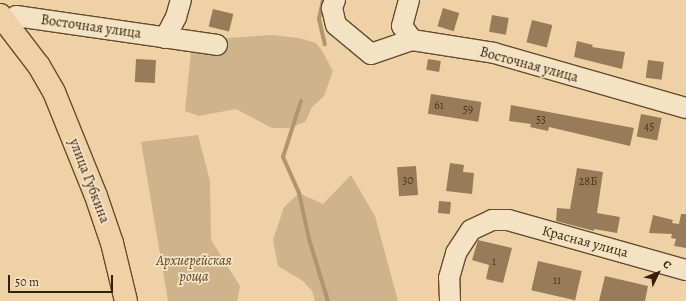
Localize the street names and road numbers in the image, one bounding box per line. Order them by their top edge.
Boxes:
street label: Восточная улица [40,12,142,42]
street label: Восточная улица [478,44,580,86]
street label: улица Губкина [65,136,113,226]
street label: Красная улица [540,222,630,262]

